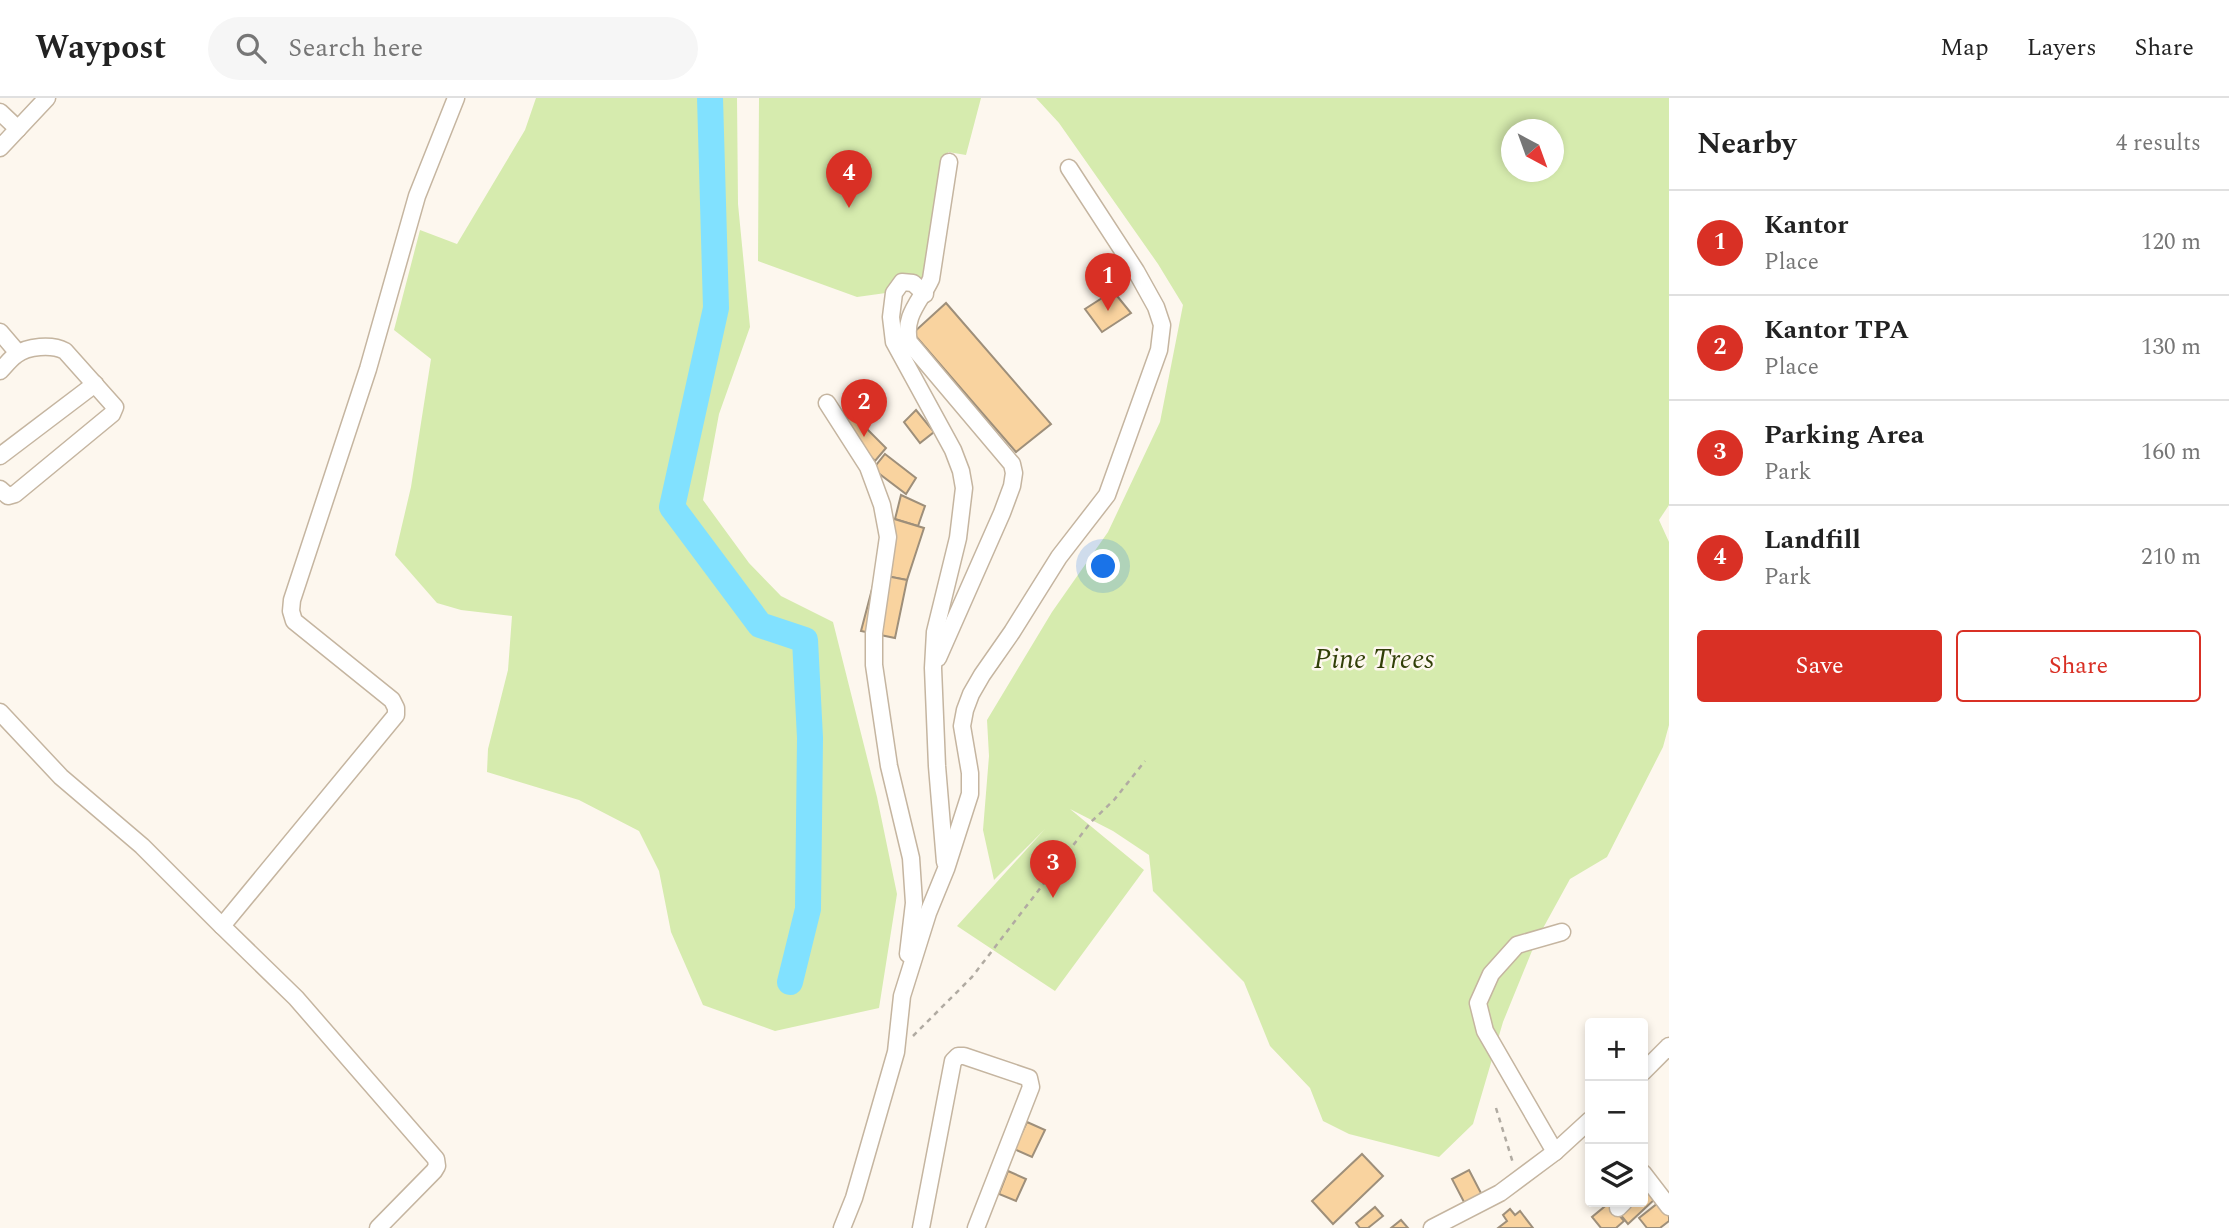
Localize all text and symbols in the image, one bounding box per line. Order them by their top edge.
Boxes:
search box [208,17,698,80]
text: Waypost [35,23,166,73]
text: Search here [288,28,423,68]
icon: search [232,29,270,67]
text: Map [1940,30,1989,66]
text: Layers [2027,30,2097,66]
text: Share [2135,30,2194,66]
north arrow [1501,119,1564,182]
text: Nearby [1697,121,1796,167]
text: 4 results [2116,126,2201,161]
pin: 4 [826,150,872,208]
text: Kantor [1764,205,1848,245]
text: 1 [1714,225,1726,260]
text: 120 m [2141,225,2201,260]
text: Place [1764,245,1819,280]
pin: 1 [1085,253,1131,311]
text: Kantor TPA [1764,310,1909,350]
text: 2 [1714,330,1726,365]
text: 130 m [2141,330,2201,365]
text: Place [1764,350,1819,385]
pin: 2 [841,379,887,437]
text: Parking Area [1764,415,1924,455]
text: 3 [1714,435,1726,470]
text: 160 m [2141,435,2201,470]
text: Park [1764,455,1811,490]
text: Landfill [1764,520,1861,560]
text: 4 [1714,540,1726,575]
text: 210 m [2141,540,2201,575]
your location [1086,549,1120,583]
text: Park [1764,560,1811,595]
button: Save [1697,630,1942,702]
button: Share [1956,630,2201,702]
park label: Pine Trees [1314,638,1434,681]
pin: 3 [1030,840,1076,898]
map controls [1585,1018,1648,1207]
button: + [1585,1018,1648,1081]
button: − [1585,1081,1648,1144]
button: layers [1585,1144,1648,1207]

